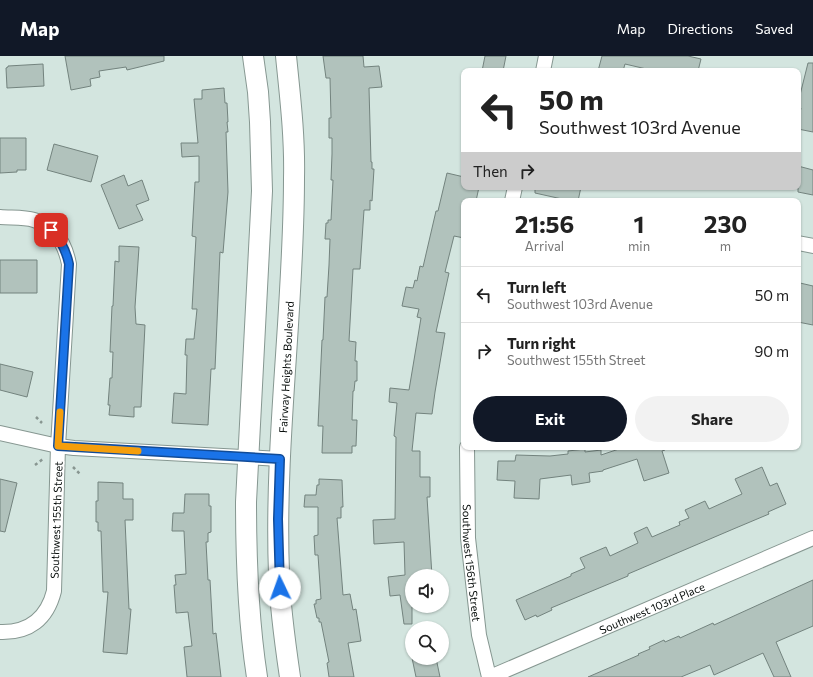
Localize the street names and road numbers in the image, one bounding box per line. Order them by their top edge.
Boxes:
street label: Fairway Heights Boulevard [276,301,296,433]
street label: Southwest 155th Street [47,461,65,579]
street label: Southwest 156th Street [461,504,484,623]
street label: Southwest 103rd Place [597,579,707,636]

